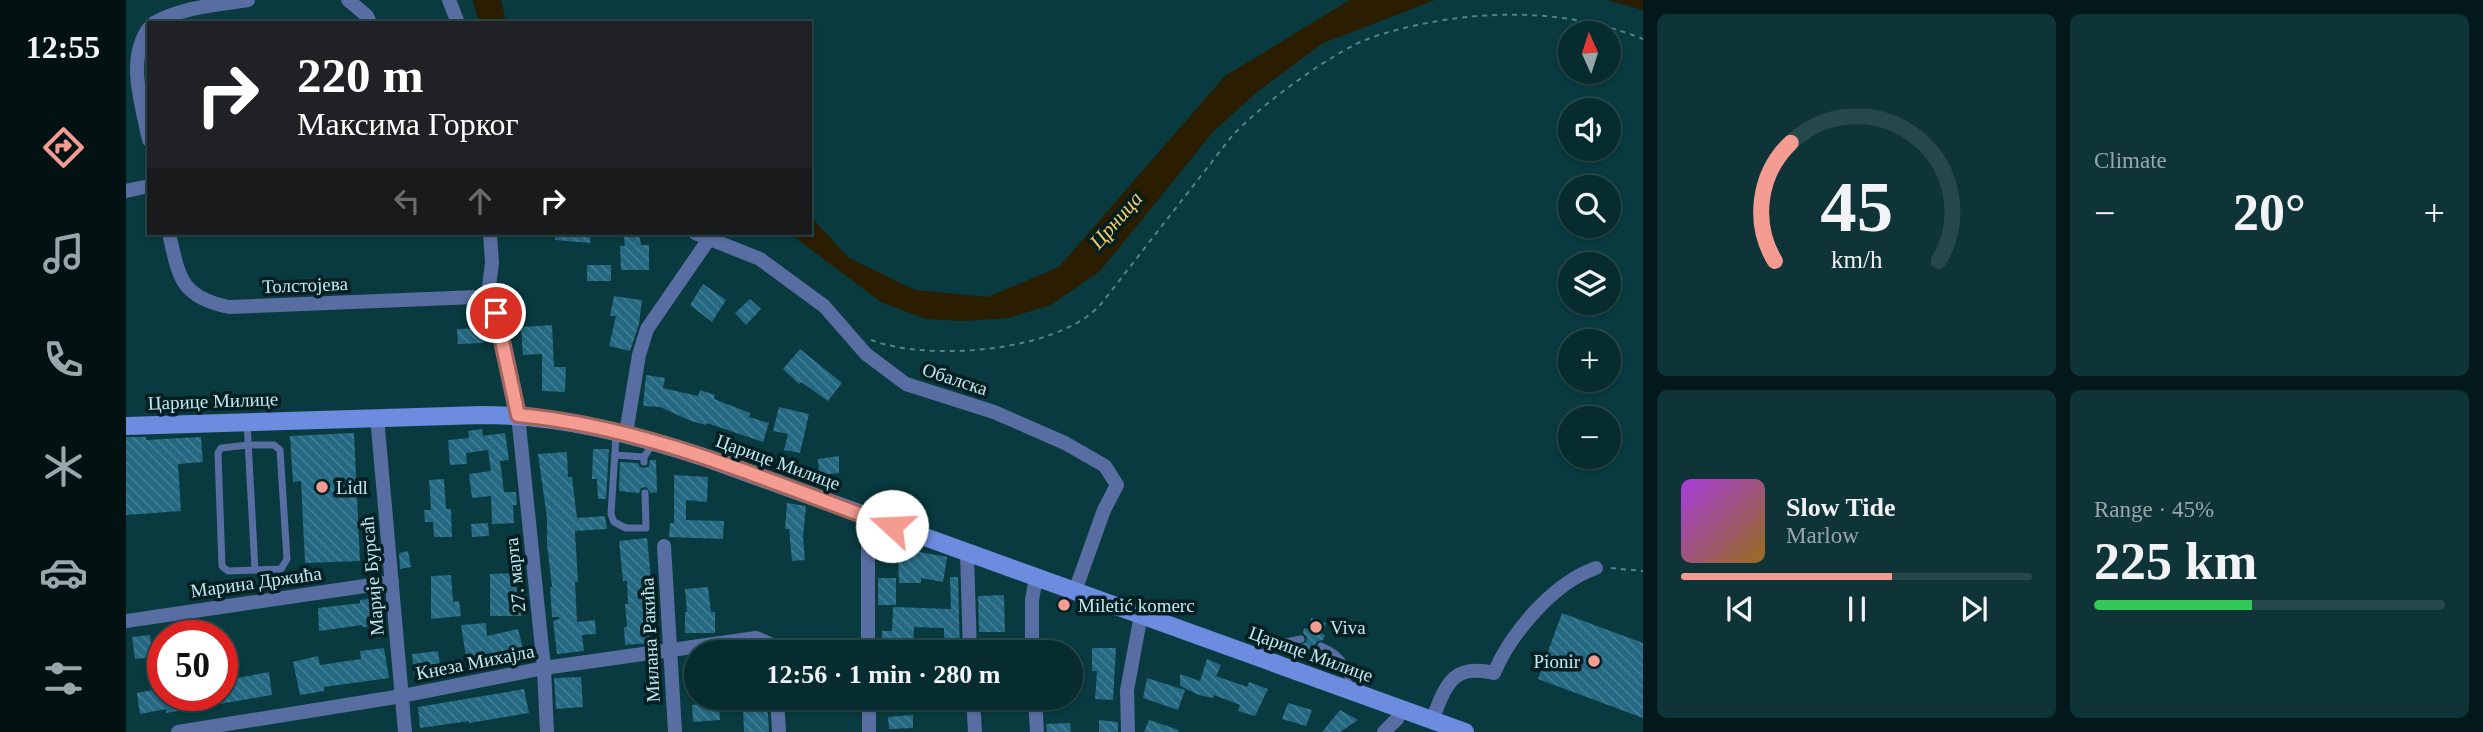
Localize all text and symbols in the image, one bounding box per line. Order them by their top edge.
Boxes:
north arrow [1558,21,1620,84]
map controls [1558,21,1621,469]
text: 12:55 [26,29,100,65]
text: 220 m [297,48,424,103]
icon: right [182,49,273,140]
button: sound [1558,98,1621,161]
text: Максима Горког [297,106,519,142]
icon: directions [39,123,88,172]
text: Climate [2094,148,2167,173]
text: 45 [1820,166,1893,247]
button: search [1558,175,1621,238]
icon: left [388,182,426,220]
icon: ahead [461,182,499,220]
icon: right [534,182,572,220]
text: 20° [2233,184,2306,241]
water label: Црница [1084,187,1147,254]
text: − [2094,192,2115,234]
text: + [2424,192,2445,234]
icon: music [39,229,88,278]
text: km/h [1831,246,1883,273]
button: layers [1558,252,1621,315]
street label: Толстојева [262,273,349,297]
pin [466,283,526,343]
icon: arrive [477,294,515,332]
button: + [1558,329,1621,392]
icon: phone [39,335,88,384]
street label: Обалска [920,359,991,400]
street label: Царице Милице [147,388,279,414]
button: − [1558,406,1621,469]
street label: Царице Милице [713,430,843,494]
icon: climate [39,442,88,491]
place label: Lidl [336,477,368,498]
marker: Lidl [314,479,330,495]
position arrow [855,489,929,563]
text: Slow Tide [1786,493,1896,522]
text: Range · 45% [2094,497,2214,522]
street label: Марије Бурсаћ [356,515,388,636]
text: Marlow [1786,523,1859,548]
text: 225 km [2094,533,2257,590]
street label: 27. марта [501,536,529,613]
icon: car [39,548,88,597]
street label: Марина Држића [189,562,323,602]
street label: Милана Ракића [636,577,664,703]
icon: previous [1721,590,1759,628]
icon: pause [1838,590,1876,628]
icon: next [1955,590,1993,628]
place label: Miletić komerc [1078,595,1195,616]
marker: Miletić komerc [1056,597,1072,613]
place label: Viva [1330,617,1366,638]
marker: Viva [1308,619,1324,635]
speed limit sign: 50 [147,620,238,711]
street label: Царице Милице [1246,622,1376,686]
street label: Кнеза Михајла [414,640,537,684]
place label: Pionir [1534,651,1581,672]
marker: Pionir [1586,653,1602,669]
icon: filters [39,654,88,703]
text: 12:56 · 1 min · 280 m [767,660,1001,689]

